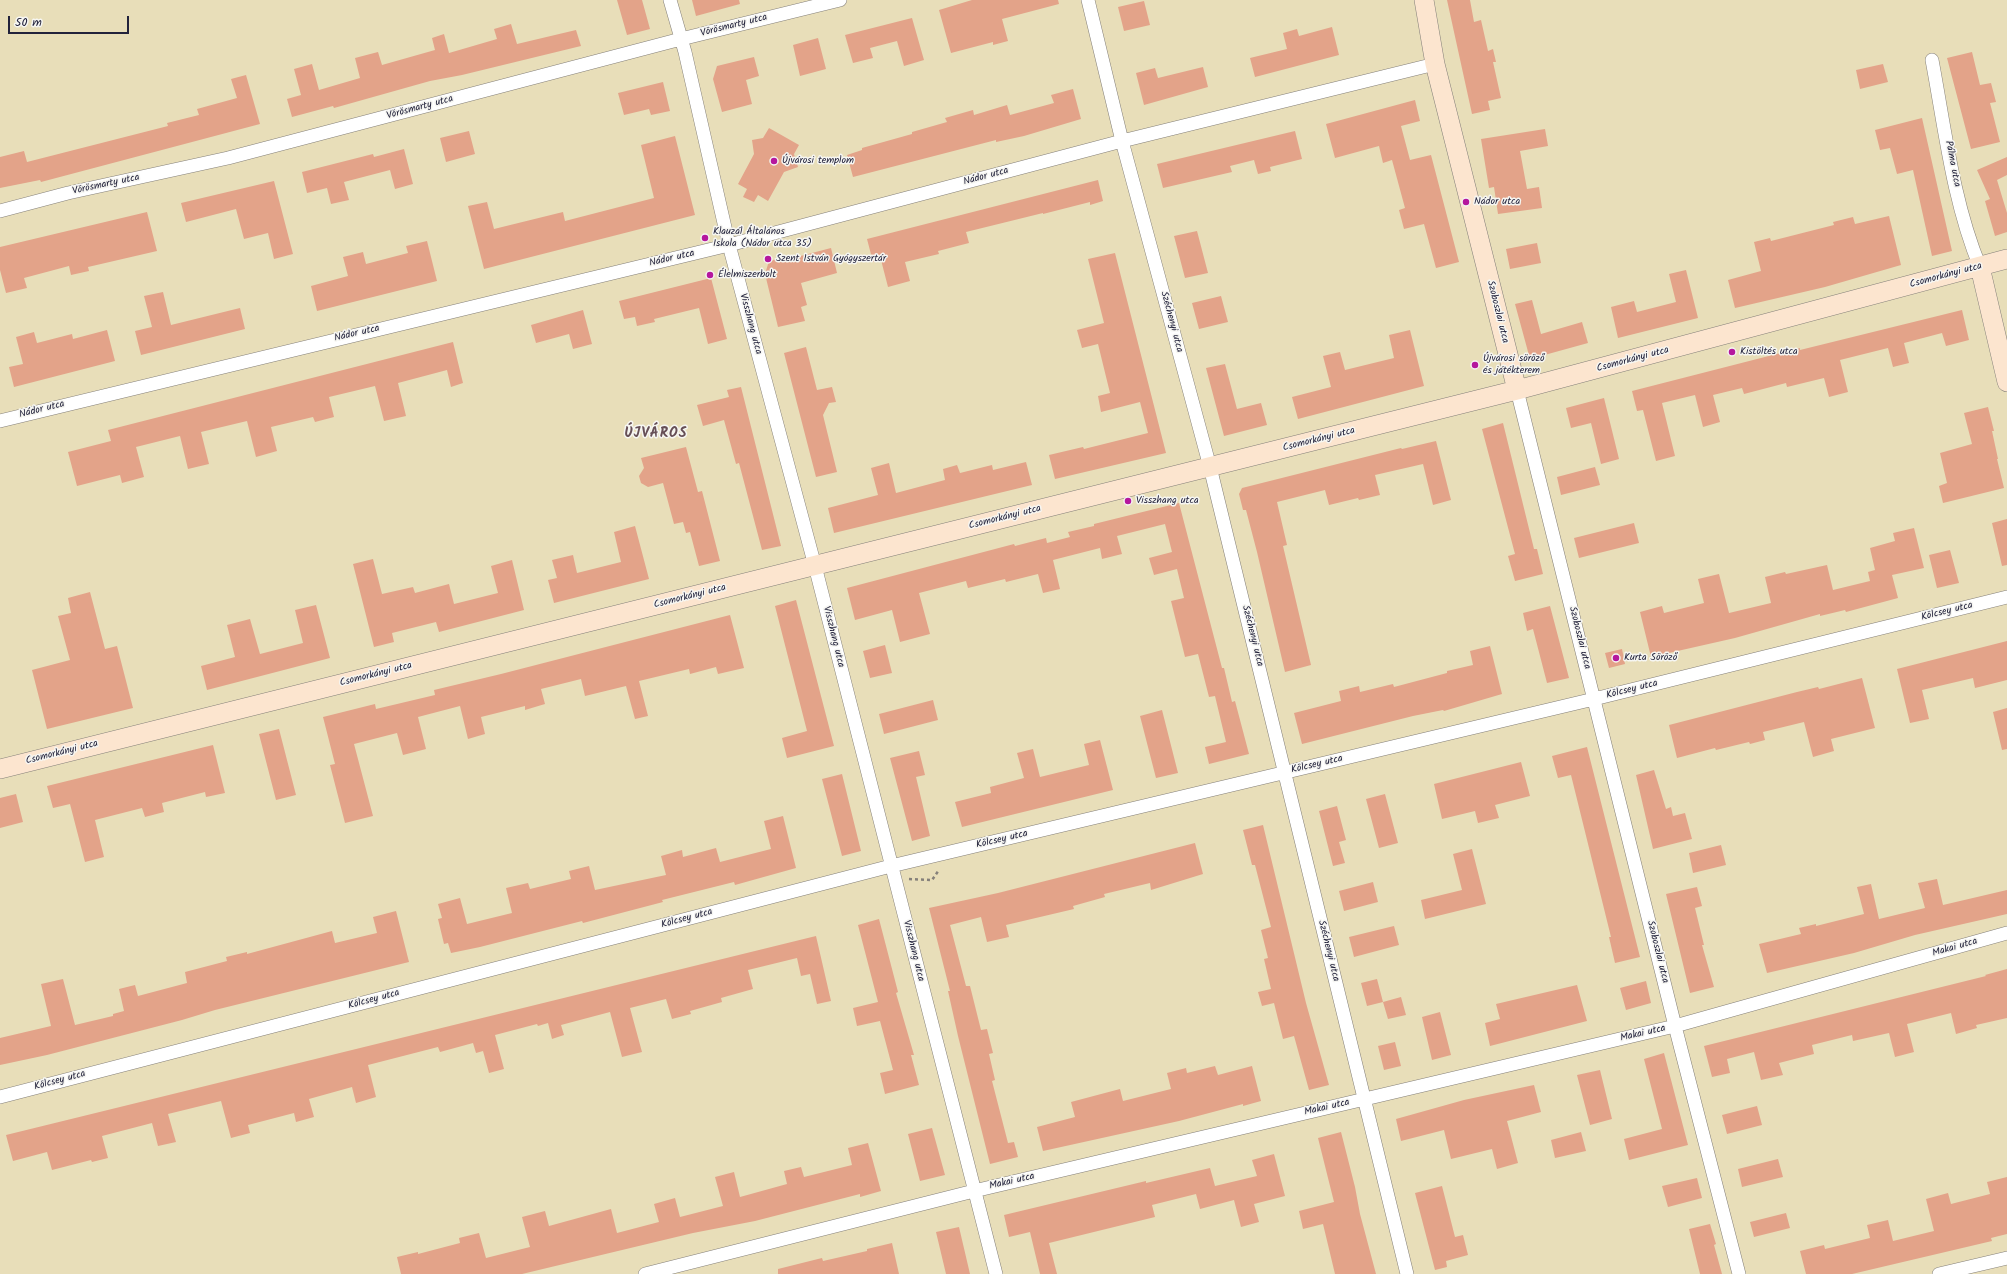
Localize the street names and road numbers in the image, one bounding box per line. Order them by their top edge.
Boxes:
street label: Vörösmarty utca [699,12,769,40]
street label: Vörösmarty utca [385,93,455,123]
street label: Pálma utca [1942,140,1962,188]
street label: Nádor utca [962,165,1010,189]
street label: Vörösmarty utca [71,172,141,198]
street label: Nádor utca [648,248,696,270]
street label: Csomorkányi utca [1909,261,1983,291]
street label: Szoboszlai utca [1483,279,1511,345]
street label: Széchenyi utca [1157,290,1185,354]
street label: Visszhang utca [736,292,764,356]
street label: Nádor utca [333,323,381,345]
street label: Csomorkányi utca [1596,345,1670,375]
street label: Nádor utca [18,399,66,421]
street label: Csomorkányi utca [1282,425,1356,455]
street label: Csomorkányi utca [968,503,1042,533]
street label: Csomorkányi utca [653,582,727,612]
street label: Kölcsey utca [1920,600,1974,624]
street label: Széchenyi utca [1239,604,1265,668]
street label: Visszhang utca [820,605,846,669]
street label: Szoboszlai utca [1565,605,1593,671]
street label: Csomorkányi utca [339,660,413,690]
street label: Kölcsey utca [1605,678,1659,702]
street label: Csomorkányi utca [25,738,99,768]
street label: Kölcsey utca [1290,753,1344,777]
street label: Kölcsey utca [975,828,1029,852]
street label: Kölcsey utca [660,906,714,932]
street label: Visszhang utca [900,919,926,983]
street label: Széchenyi utca [1315,919,1341,983]
street label: Szoboszlai utca [1643,919,1671,985]
street label: Makai utca [1931,936,1979,960]
street label: Kölcsey utca [347,987,401,1013]
street label: Makai utca [1619,1023,1667,1045]
street label: Kölcsey utca [33,1068,87,1094]
street label: Makai utca [1303,1097,1351,1119]
street label: Makai utca [988,1171,1036,1193]

